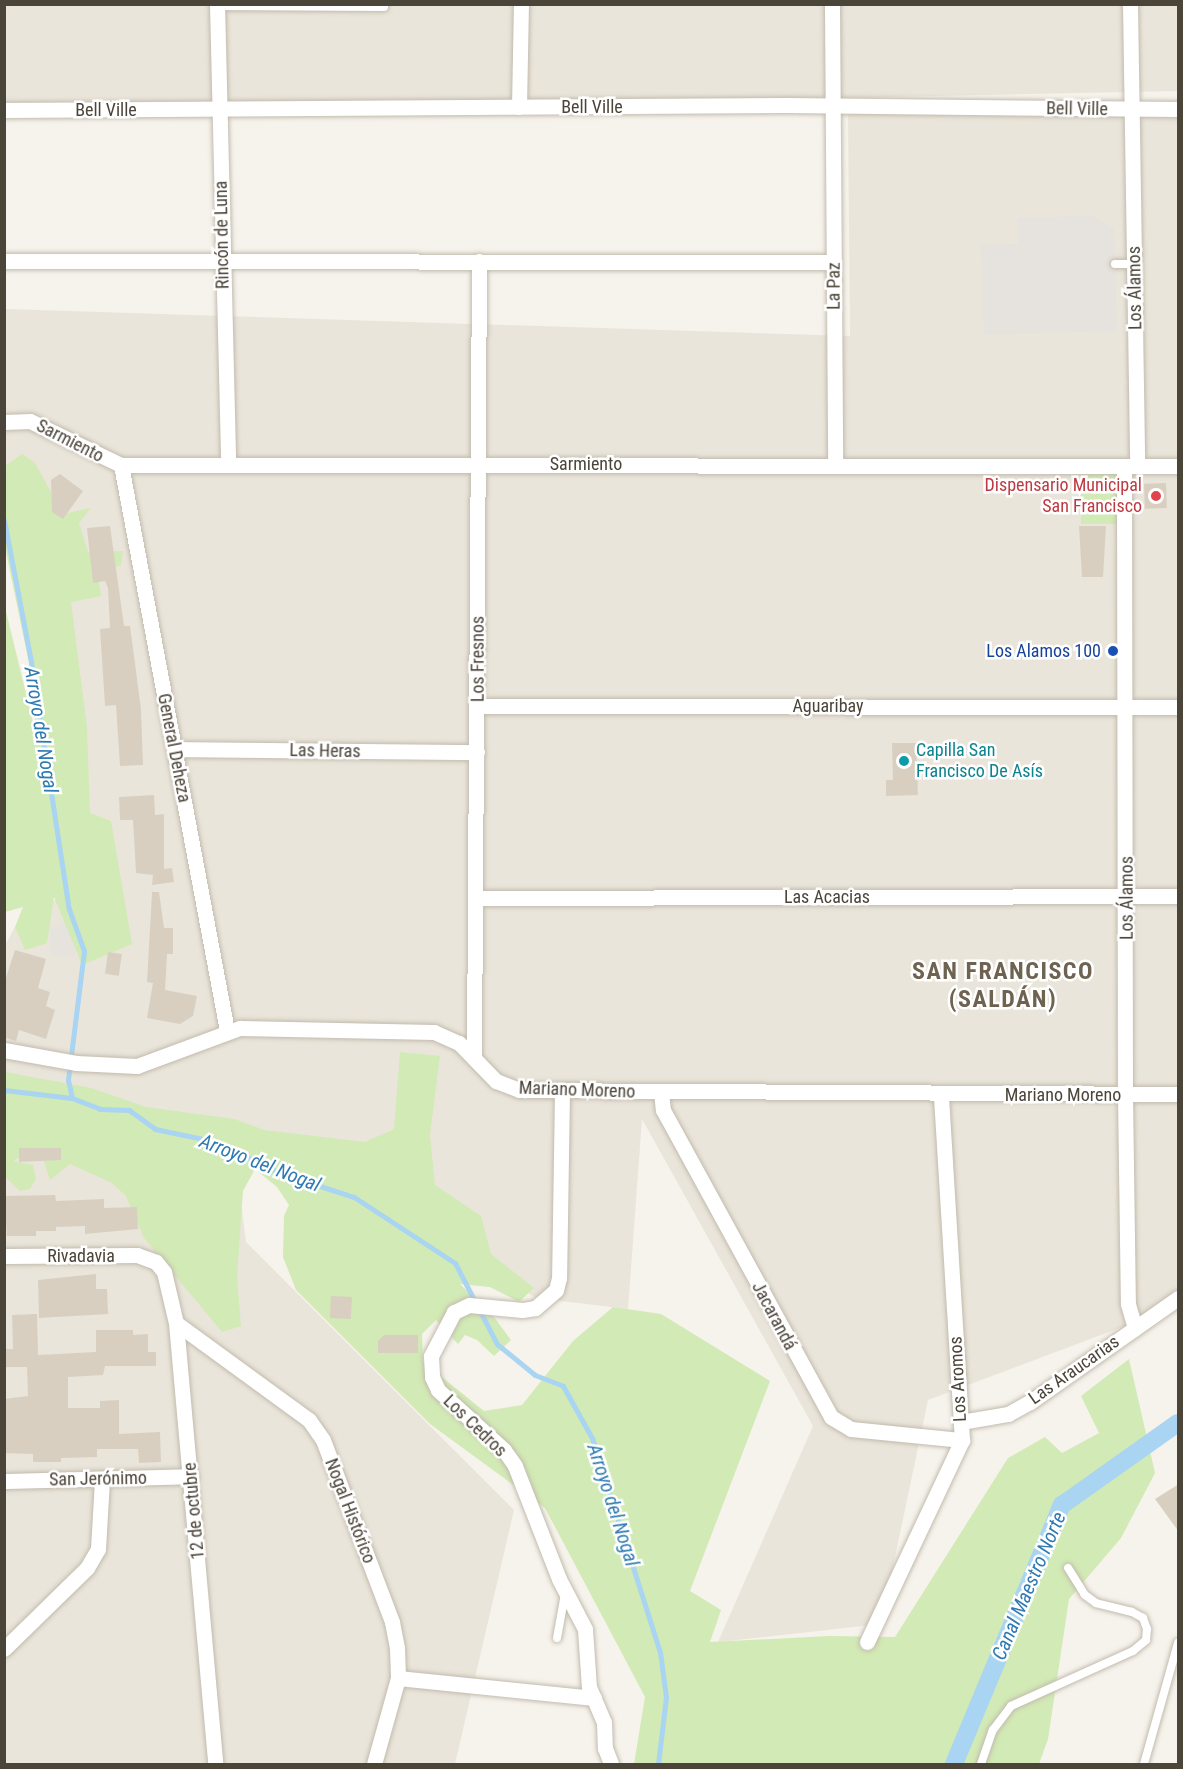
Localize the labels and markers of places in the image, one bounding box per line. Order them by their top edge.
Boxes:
place label: Dispensario Municipal San Francisco [985,475,1142,518]
marker: Dispensario Municipal San Francisco [1147,487,1165,505]
place label: Los Alamos 100 [986,640,1101,662]
marker: Los Alamos 100 [1106,644,1120,658]
place label: Capilla San Francisco De Asís [916,740,1043,783]
marker: Capilla San Francisco De Asís [897,754,911,768]

